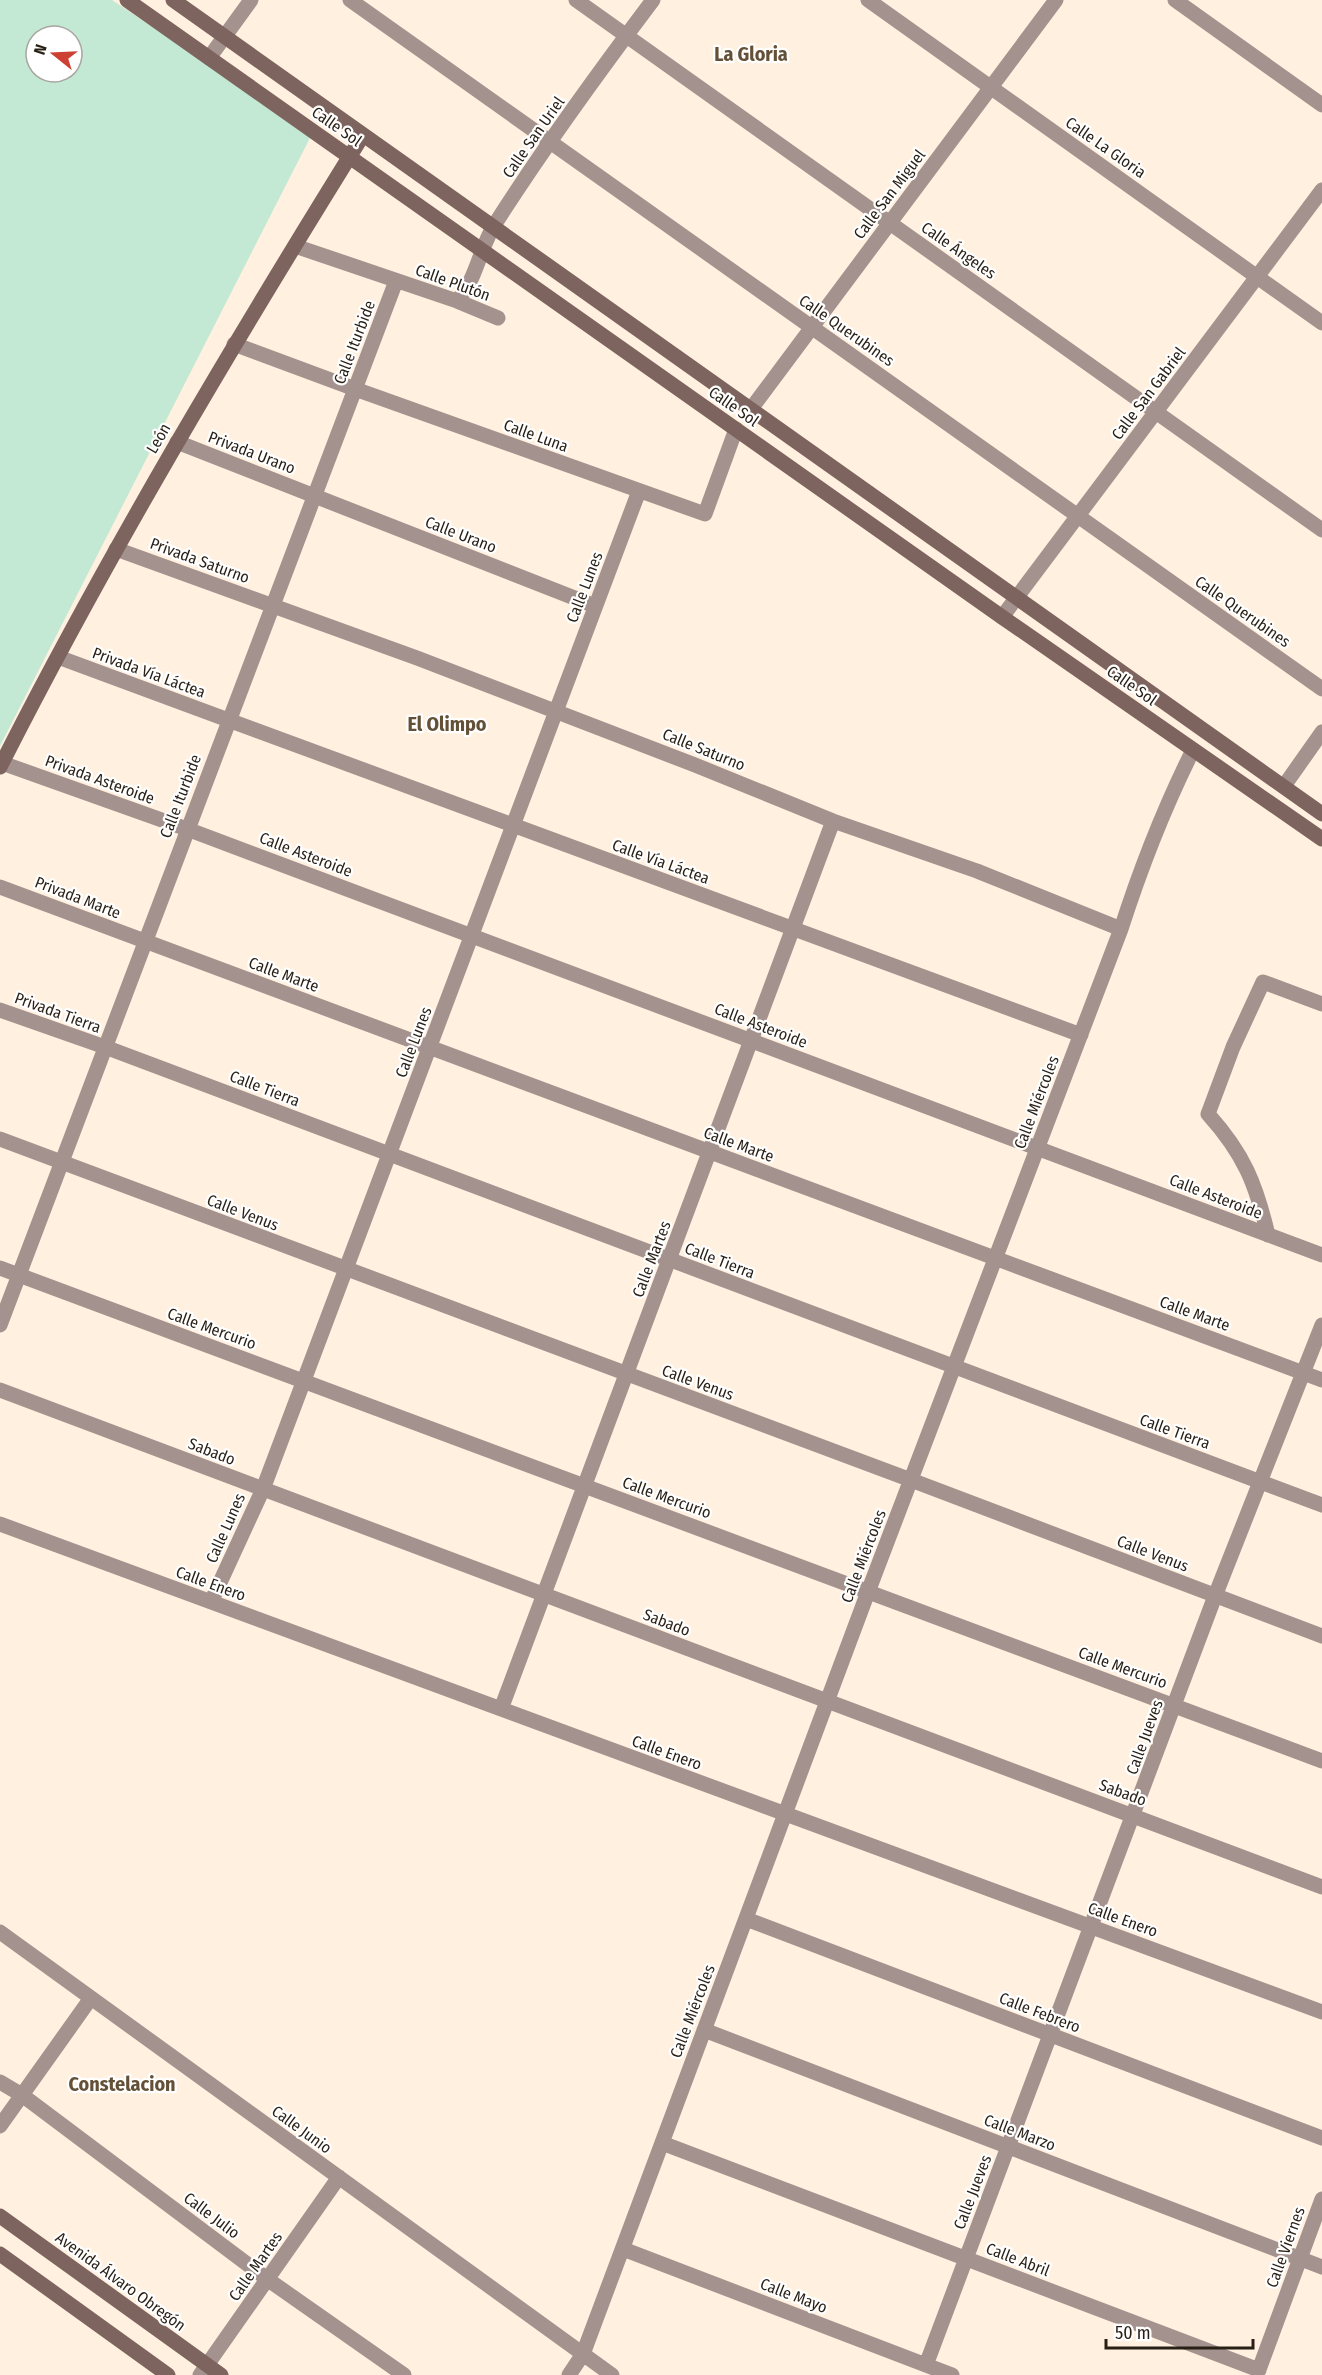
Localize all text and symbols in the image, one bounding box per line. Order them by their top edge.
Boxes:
north arrow [24,24,84,84]
text: N [30,42,51,57]
district label: La Gloria [714,42,788,66]
street label: Calle San Uriel [498,93,568,182]
street label: Calle Sol [308,102,365,150]
street label: Calle La Gloria [1062,113,1150,182]
street label: Calle San Miguel [850,146,929,243]
street label: Calle Ángeles [918,218,1000,283]
street label: Calle Plutón [413,260,493,305]
street label: Calle Querubines [796,291,898,370]
street label: Calle Iturbide [330,298,379,387]
street label: Calle San Gabriel [1107,343,1189,443]
street label: Calle Sol [705,382,762,430]
street label: Calle Luna [501,415,571,456]
street label: León [142,420,175,457]
street label: Privada Urano [206,427,298,478]
street label: Calle Urano [422,512,499,557]
street label: Privada Saturno [148,534,252,587]
street label: Calle Lunes [562,549,607,625]
street label: Calle Querubines [1192,572,1294,651]
street label: Privada Vía Láctea [90,643,208,702]
street label: Calle Sol [1103,661,1160,709]
district label: El Olimpo [408,712,487,736]
street label: Calle Saturno [660,724,748,775]
street label: Privada Asteroide [43,751,157,808]
street label: Calle Iturbide [156,752,205,841]
street label: Calle Asteroide [257,828,355,881]
street label: Calle Vía Láctea [610,835,712,888]
street label: Privada Marte [32,872,123,923]
street label: Calle Marte [246,953,322,996]
street label: Privada Tierra [12,988,104,1037]
street label: Calle Asteroide [712,999,810,1052]
street label: Calle Lunes [391,1004,436,1080]
street label: Calle Miércoles [1010,1053,1063,1151]
street label: Calle Tierra [227,1066,303,1111]
street label: Calle Marte [701,1123,777,1166]
street label: Calle Asteroide [1167,1170,1265,1223]
street label: Calle Venus [204,1190,281,1235]
street label: Calle Martes [628,1218,675,1300]
street label: Calle Tierra [682,1238,758,1283]
street label: Calle Marte [1157,1292,1233,1335]
street label: Calle Mercurio [165,1304,259,1353]
street label: Calle Venus [659,1361,736,1404]
street label: Calle Tierra [1137,1410,1213,1453]
street label: Sabado [186,1434,238,1469]
street label: Calle Mercurio [620,1473,714,1522]
street label: Calle Lunes [202,1490,249,1566]
street label: Calle Miércoles [837,1507,890,1605]
street label: Calle Venus [1114,1531,1191,1576]
street label: Calle Enero [173,1562,248,1605]
street label: Sabado [641,1605,693,1640]
street label: Calle Mercurio [1076,1643,1170,1692]
street label: Calle Jueves [1122,1697,1167,1777]
street label: Calle Enero [629,1731,704,1774]
street label: Sabado [1097,1775,1149,1810]
street label: Calle Enero [1085,1898,1160,1941]
street label: Calle Miércoles [666,1962,719,2060]
street label: Calle Febrero [997,1988,1083,2037]
district label: Constelacion [68,2072,176,2096]
street label: Calle Junio [268,2101,335,2157]
street label: Calle Marzo [981,2110,1058,2155]
street label: Calle Jueves [950,2152,995,2232]
street label: Calle Julio [180,2188,243,2243]
street label: Calle Viernes [1262,2204,1309,2290]
street label: Avenida Álvaro Obregón [52,2228,190,2335]
street label: Calle Martes [225,2228,286,2305]
street label: Calle Abril [983,2239,1052,2280]
street label: Calle Mayo [758,2274,830,2317]
scale bar [1106,2312,1253,2350]
text: 50 m [1115,2322,1151,2344]

